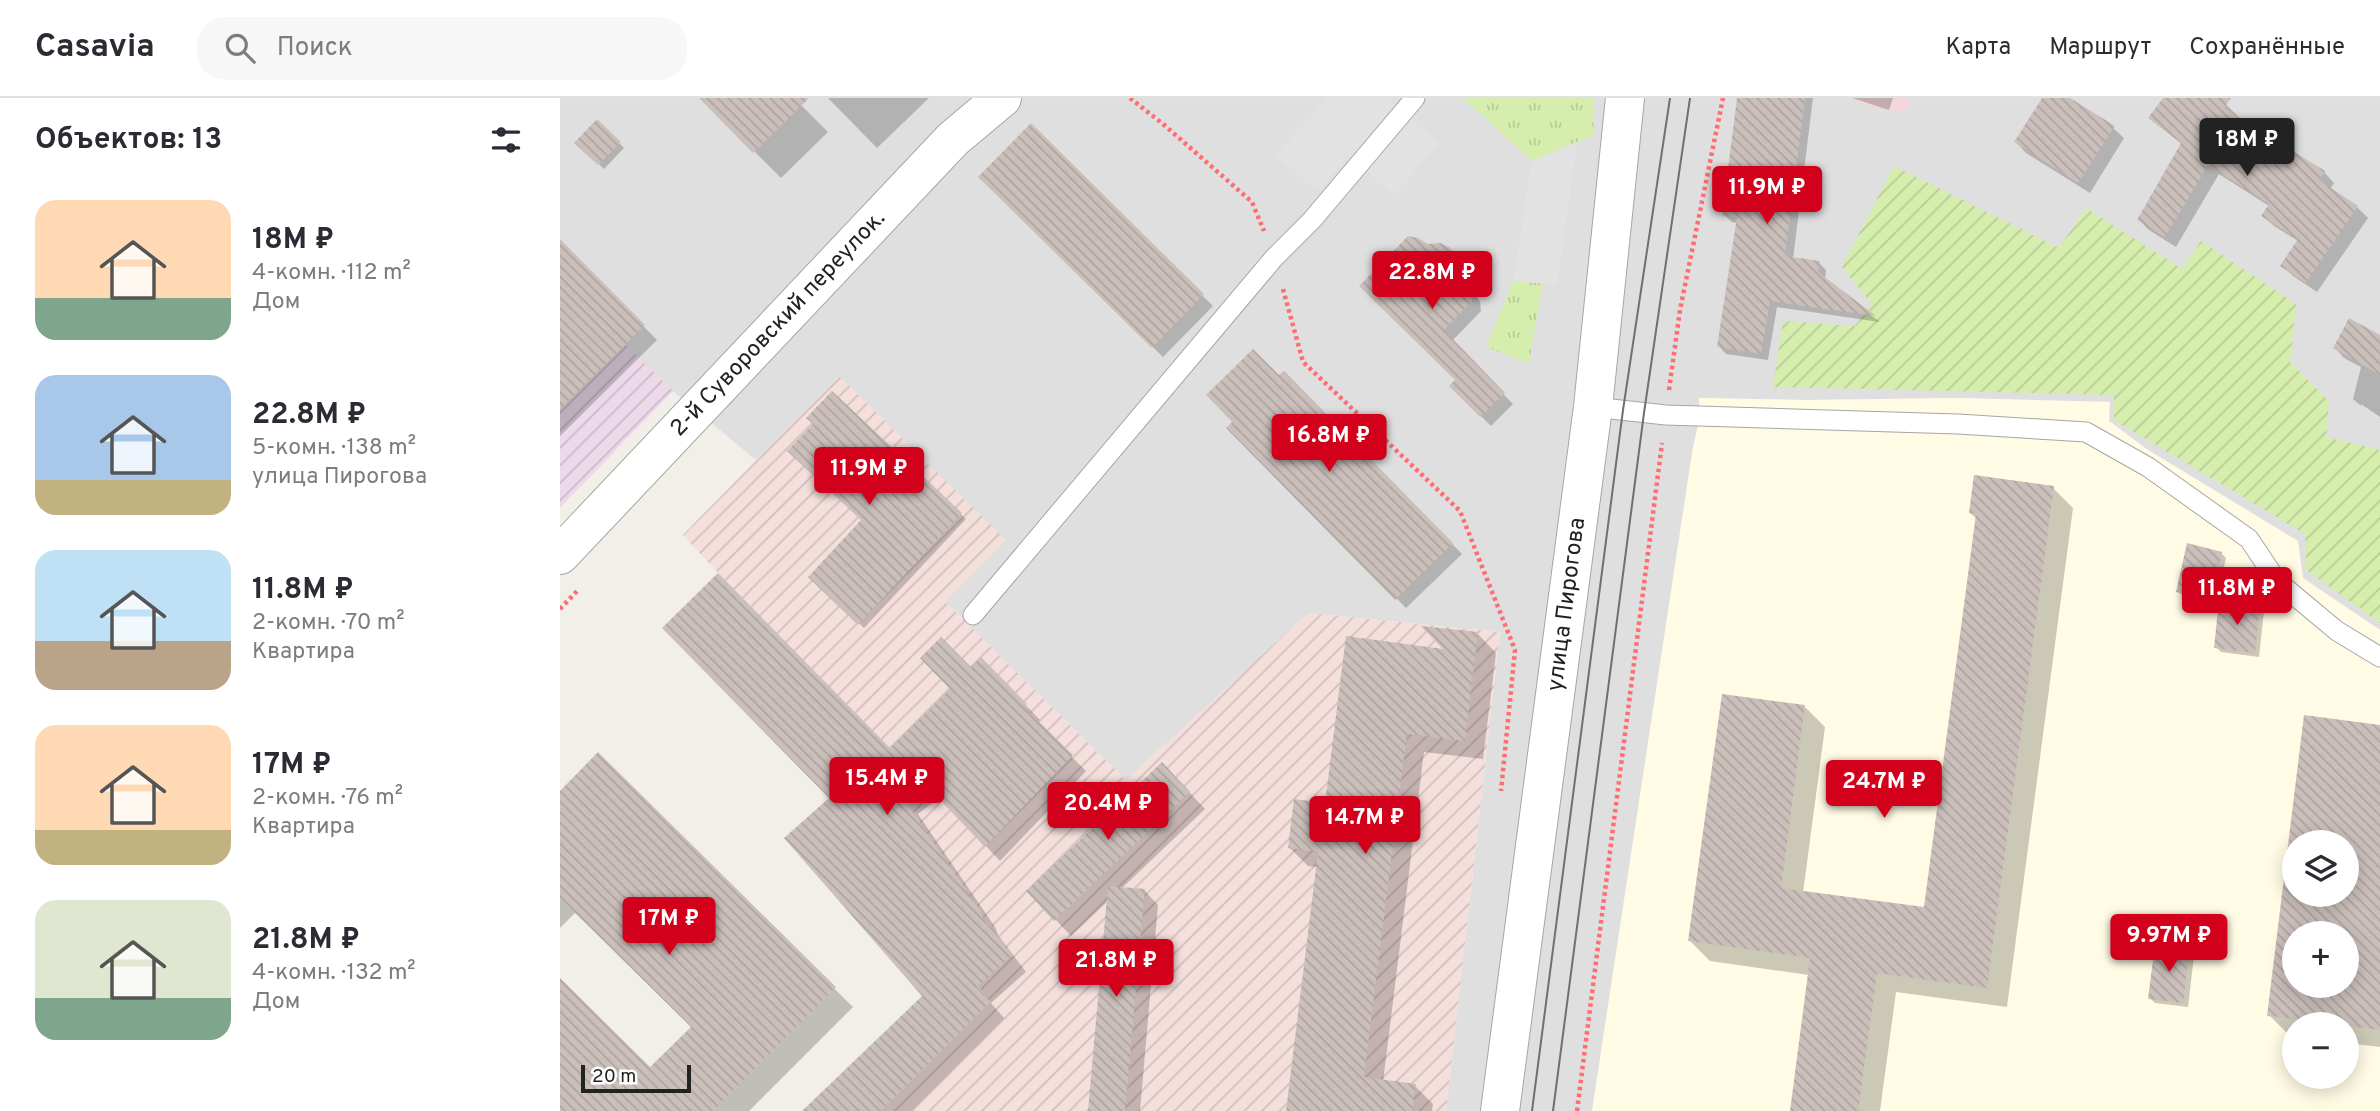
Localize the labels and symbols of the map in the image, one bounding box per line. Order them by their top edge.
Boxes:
pin: 18M ₽ [2198,118,2296,178]
pin: 11.9M ₽ [1702,166,1832,226]
street label: 2-й Суворовский переулок. [665,205,892,443]
pin: 22.8M ₽ [1367,252,1497,311]
pin: 16.8M ₽ [1264,414,1394,474]
pin: 11.9M ₽ [804,448,934,507]
street label: улица Пирогова [1541,516,1593,693]
pin: 11.8M ₽ [2172,568,2302,627]
pin: 15.4M ₽ [822,758,952,817]
pin: 24.7M ₽ [1819,760,1949,820]
pin: 20.4M ₽ [1043,782,1173,842]
pin: 14.7M ₽ [1300,796,1430,856]
pin: 17M ₽ [620,898,718,957]
pin: 9.97M ₽ [2104,914,2234,974]
pin: 21.8M ₽ [1051,940,1181,999]
scale bar [581,1062,691,1094]

